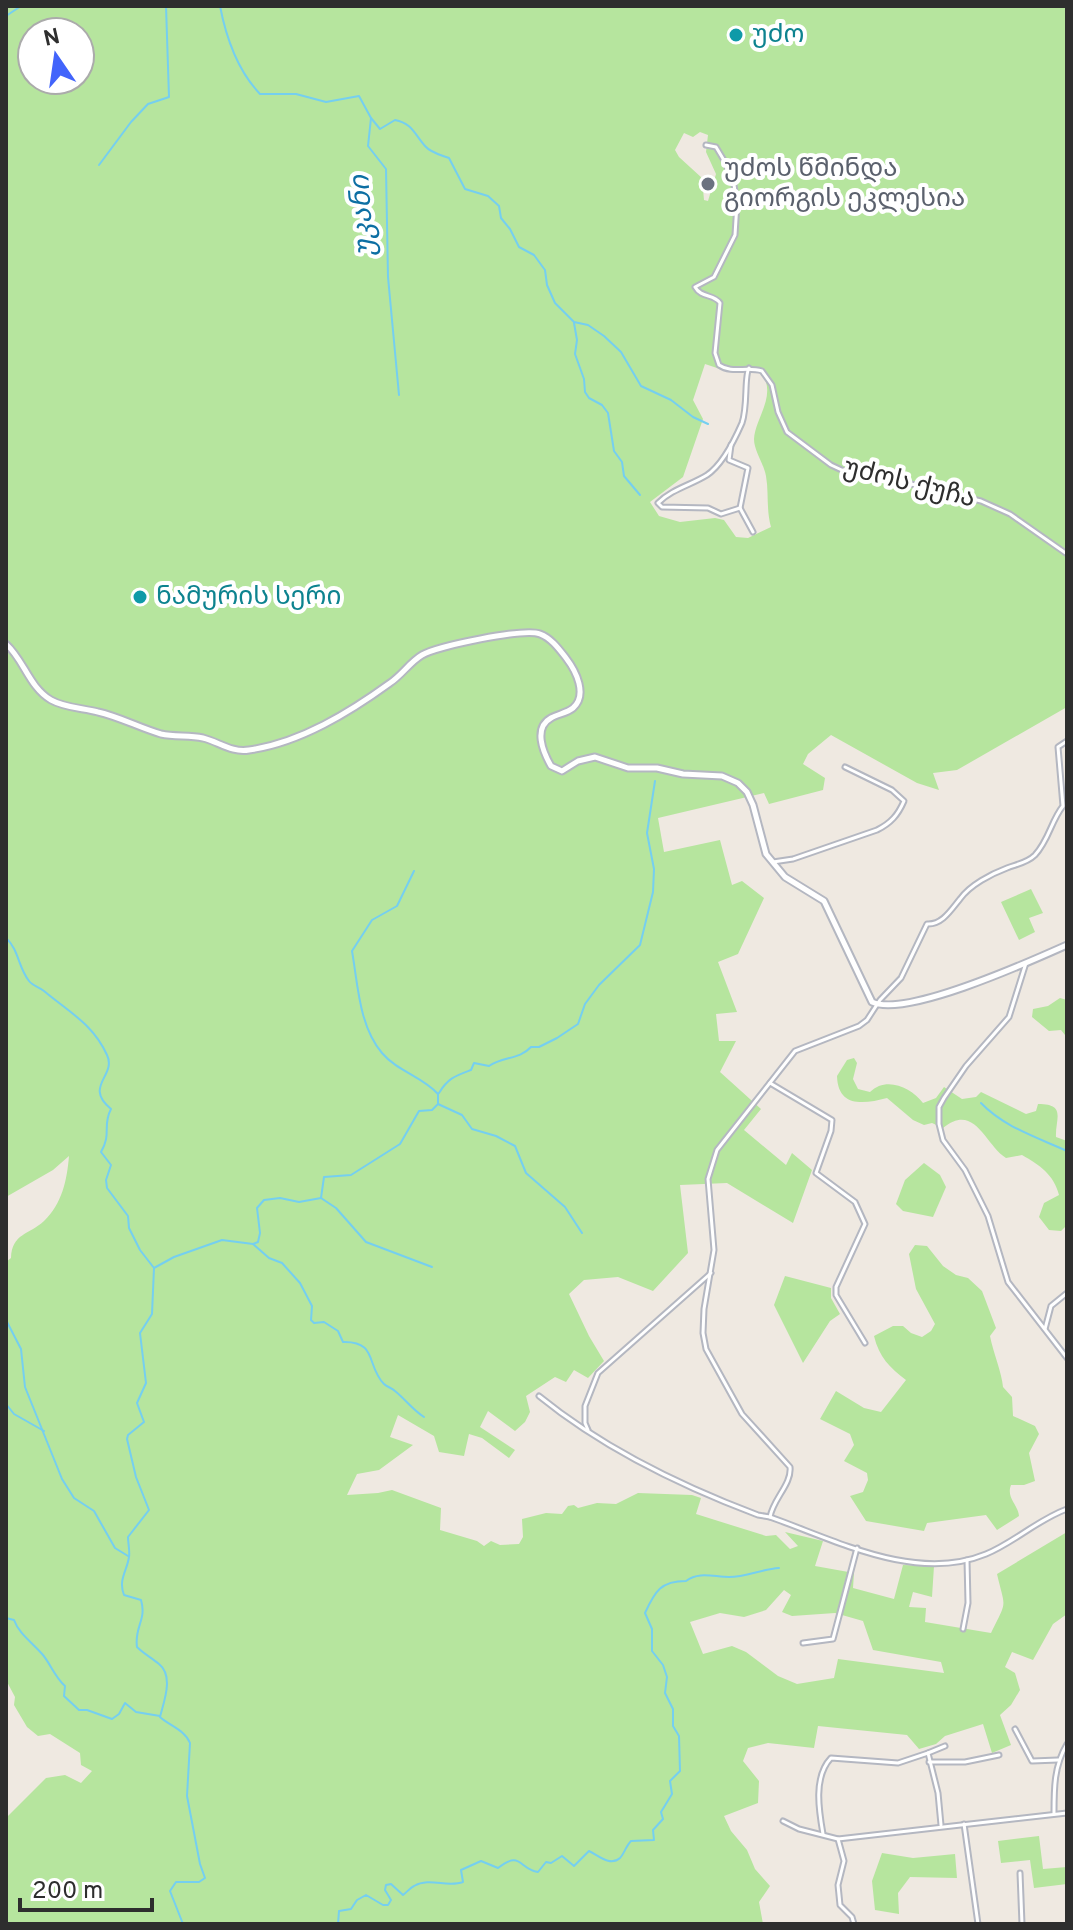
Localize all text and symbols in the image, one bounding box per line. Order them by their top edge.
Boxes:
north arrow [16,16,96,96]
place label: უძო [752,19,804,52]
text: N [41,24,63,54]
marker: უძო [727,26,745,44]
place label: უძოს წმინდა გიორგის ეკლესია [724,153,965,216]
water label: უკანი [343,172,385,258]
marker: უძოს წმინდა გიორგის ეკლესია [699,175,717,193]
street label: უძოს ქუჩა [840,452,978,516]
place label: ნამურის სერი [156,581,341,614]
marker: ნამურის სერი [131,588,149,606]
scale bar [20,1862,152,1912]
text: 200 m [32,1877,103,1907]

